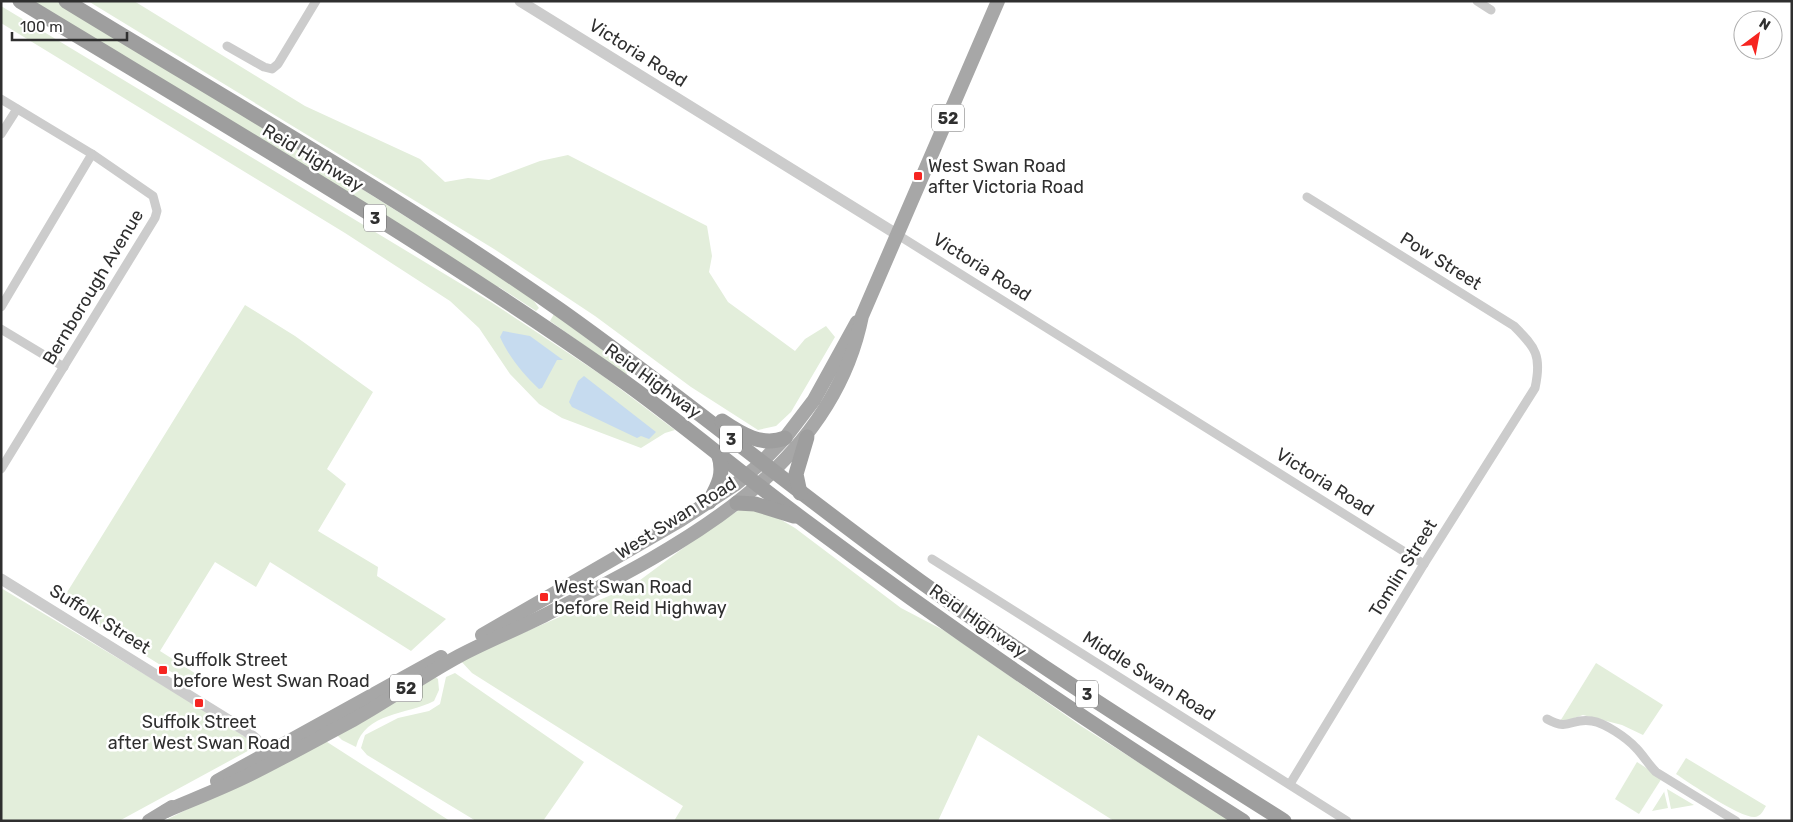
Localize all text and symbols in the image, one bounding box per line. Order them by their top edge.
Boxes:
scale bar [12,10,128,42]
north arrow [1733,10,1783,60]
street label: Victoria Road [585,14,691,92]
text: N [1756,15,1773,34]
text: 100 m [20,18,62,36]
road number: 52 [932,105,964,132]
street label: Reid Highway [259,119,368,197]
place label: West Swan Road after Victoria Road [928,155,1084,198]
marker: West Swan Road after Victoria Road [912,170,924,182]
road number: 3 [364,204,386,232]
street label: Bernborough Avenue [38,205,148,369]
street label: Pow Street [1396,227,1486,295]
street label: Victoria Road [929,228,1035,306]
street label: Reid Highway [600,339,706,423]
road number: 3 [720,426,742,452]
street label: Victoria Road [1272,443,1378,521]
street label: West Swan Road [612,472,740,564]
street label: Tomlin Street [1364,515,1442,621]
place label: West Swan Road before Reid Highway [554,576,727,619]
street label: Suffolk Street [46,579,154,659]
street label: Reid Highway [925,579,1031,663]
marker: West Swan Road before Reid Highway [538,591,550,603]
street label: Middle Swan Road [1079,626,1219,726]
place label: Suffolk Street before West Swan Road [173,649,370,692]
marker: Suffolk Street before West Swan Road [157,664,169,676]
road number: 52 [390,674,422,701]
road number: 3 [1076,681,1098,708]
marker: Suffolk Street after West Swan Road [193,697,205,709]
place label: Suffolk Street after West Swan Road [108,711,290,754]

